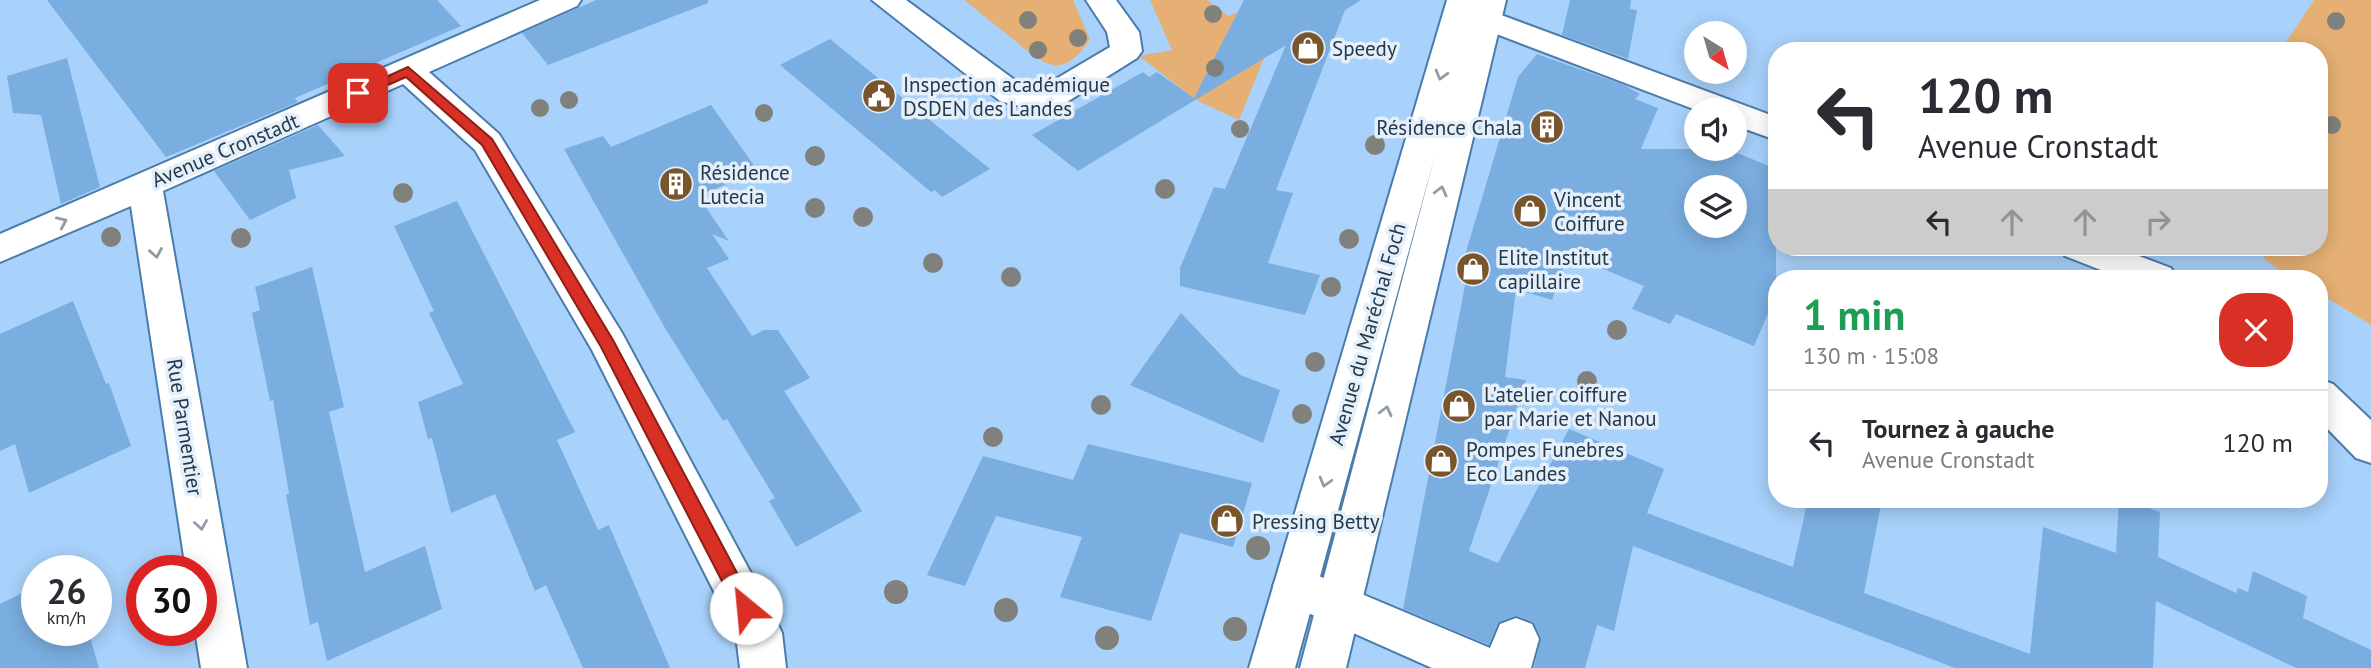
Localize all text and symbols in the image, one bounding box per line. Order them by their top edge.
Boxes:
north arrow [1684,21,1746,84]
map controls [1684,21,1747,238]
shop icon: Speedy [1289,29,1327,67]
place label: Speedy [1332,35,1397,62]
pin [328,63,388,123]
text: 120 m [1918,63,2053,127]
one-way arrow [1435,69,1450,81]
icon: left [1803,70,1894,161]
place label: Inspection académique DSDEN des Landes [903,71,1110,122]
icon: arrive [339,74,377,112]
public building icon: Inspection académique DSDEN des Landes [860,77,898,115]
button: sound [1684,98,1747,161]
street label: Avenue Cronstadt [147,107,303,193]
building icon: Résidence Chala [1528,108,1566,146]
place label: Résidence Chala [1376,114,1522,141]
text: Avenue Cronstadt [1918,125,2158,167]
place label: Résidence Lutecia [700,159,790,210]
building icon: Résidence Lutecia [657,165,695,203]
button: layers [1684,175,1747,238]
one-way arrow [1433,185,1447,197]
place label: Vincent Coiffure [1553,186,1625,237]
shop icon: Vincent Coiffure [1511,192,1549,230]
icon: left [1920,203,1958,241]
icon: ahead [1993,203,2031,241]
icon: ahead [2066,203,2104,241]
icon: right [2139,203,2177,241]
one-way arrow [56,216,68,230]
street label: Avenue du Maréchal Foch [1322,220,1412,448]
place label: Elite Institut capillaire [1498,244,1609,295]
one-way arrow [148,247,163,258]
shop icon: Elite Institut capillaire [1454,250,1492,288]
text: 1 min [1803,287,1905,342]
button: close [2219,293,2293,367]
text: 130 m · 15:08 [1803,341,1939,370]
street label: Rue Parmentier [161,357,209,497]
place label: L'atelier coiffure par Marie et Nanou [1484,381,1657,432]
shop icon: L'atelier coiffure par Marie et Nanou [1440,387,1478,425]
one-way arrow [1378,405,1392,417]
text: Tournez à gauche [1862,412,2054,445]
icon: left [1803,424,1841,462]
text: 120 m [2222,426,2293,459]
place label: Pompes Funebres Eco Landes [1466,436,1624,487]
shop icon: Pompes Funebres Eco Landes [1422,442,1460,480]
text: Avenue Cronstadt [1862,445,2035,474]
one-way arrow [1318,476,1333,488]
shop icon: Pressing Betty [1208,502,1246,540]
place label: Pressing Betty [1252,508,1380,535]
one-way arrow [193,519,208,531]
speed limit sign: 30 [126,555,217,646]
text: 26 [47,568,86,614]
position arrow [709,571,783,645]
text: km/h [47,606,86,629]

